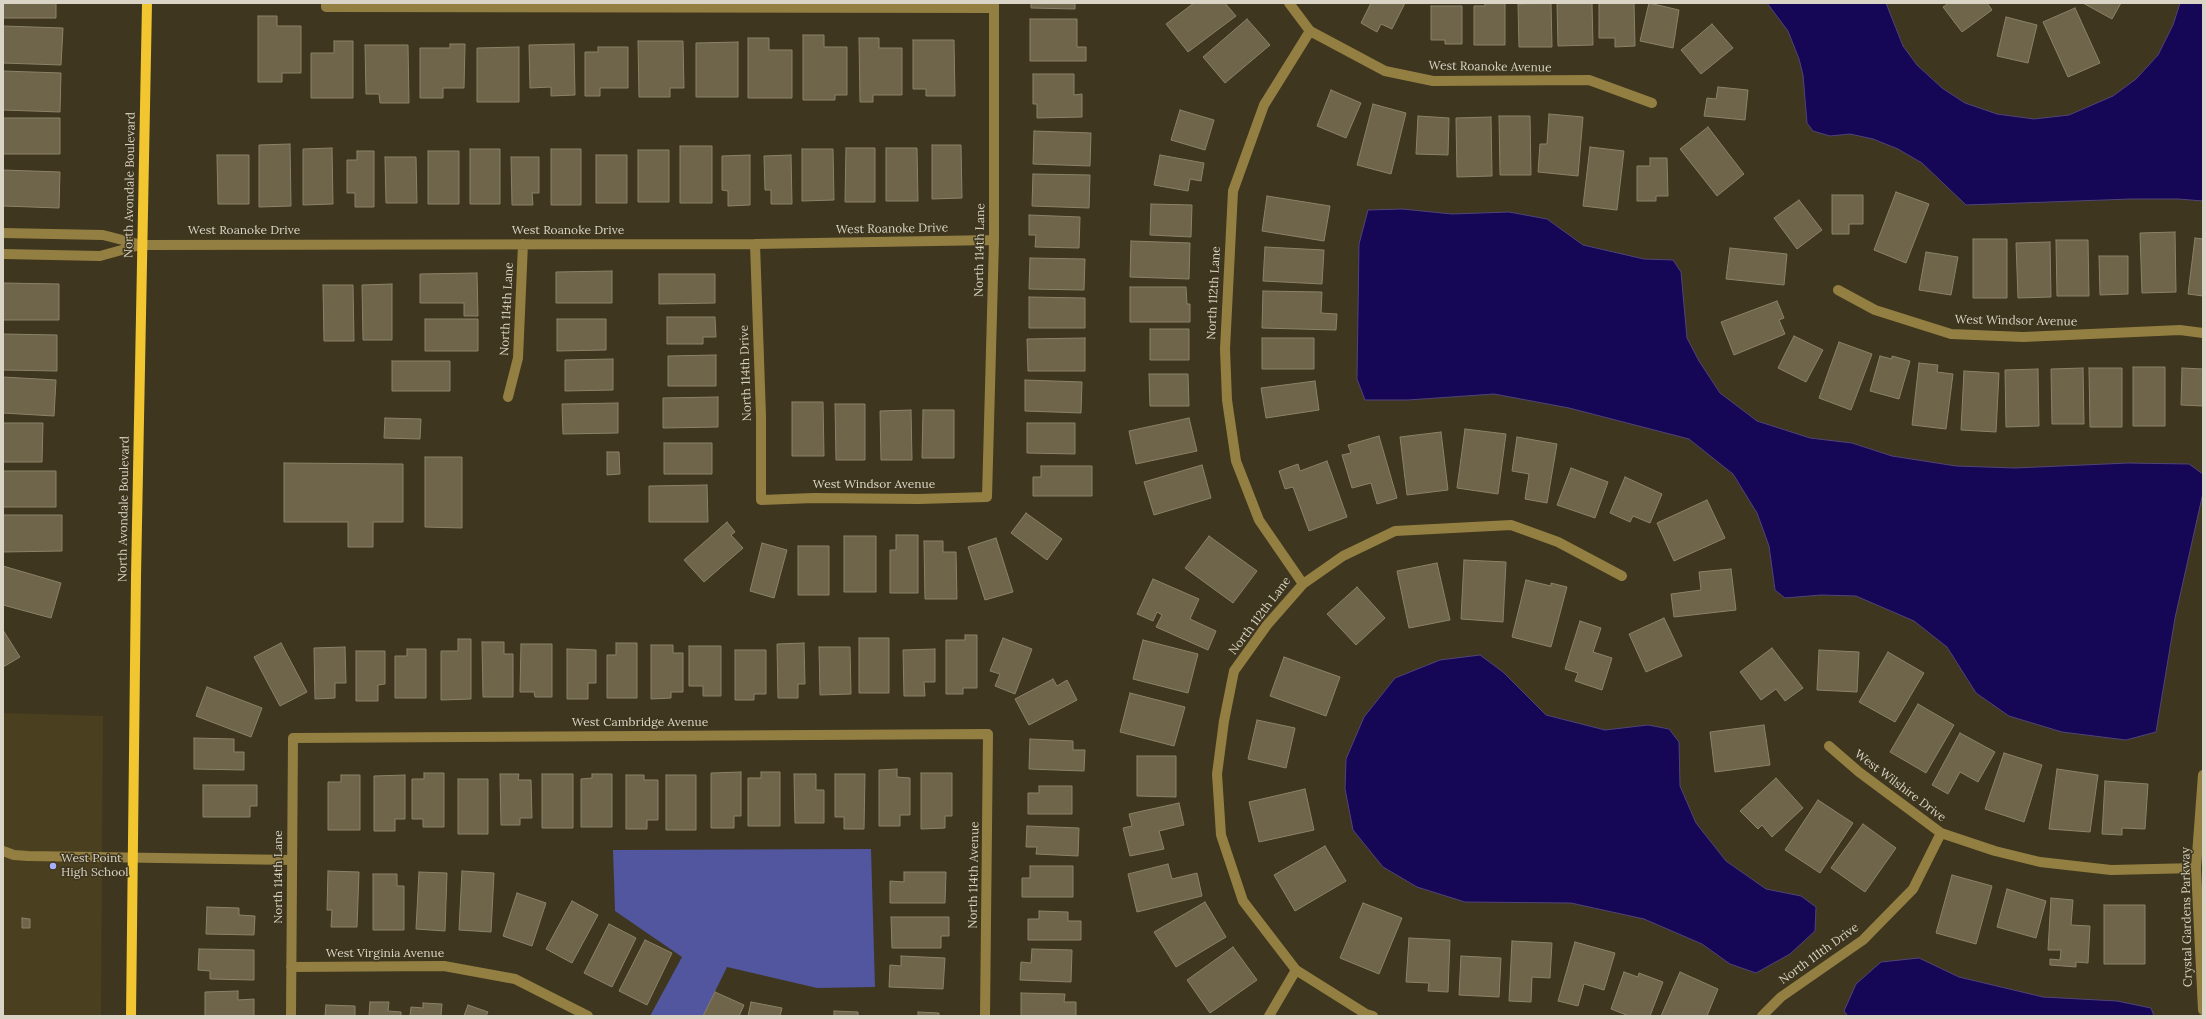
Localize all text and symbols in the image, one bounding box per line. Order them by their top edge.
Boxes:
street label: West Roanoke Avenue [1428,59,1552,75]
street label: North Avondale Boulevard [122,112,138,258]
street label: North 114th Lane [972,203,988,297]
street label: West Roanoke Drive [836,221,948,237]
street label: West Roanoke Drive [188,224,300,238]
street label: West Roanoke Drive [512,224,624,238]
street label: North 112th Lane [1204,246,1224,340]
street label: North 114th Lane [497,262,517,356]
street label: West Windsor Avenue [1955,313,2077,329]
street label: North 114th Drive [737,325,755,421]
street label: North Avondale Boulevard [116,436,132,582]
street label: West Windsor Avenue [813,478,935,492]
street label: North 112th Lane [1226,574,1294,658]
street label: West Cambridge Avenue [572,716,708,730]
street label: West Wilshire Drive [1852,747,1948,825]
street label: North 114th Avenue [966,821,982,929]
street label: North 114th Lane [272,830,286,924]
street label: Crystal Gardens Parkway [2179,847,2195,987]
place label: West Point High School [61,852,129,880]
marker: West Point High School [48,861,58,871]
street label: North 111th Drive [1777,920,1861,988]
street label: West Virginia Avenue [326,947,444,961]

